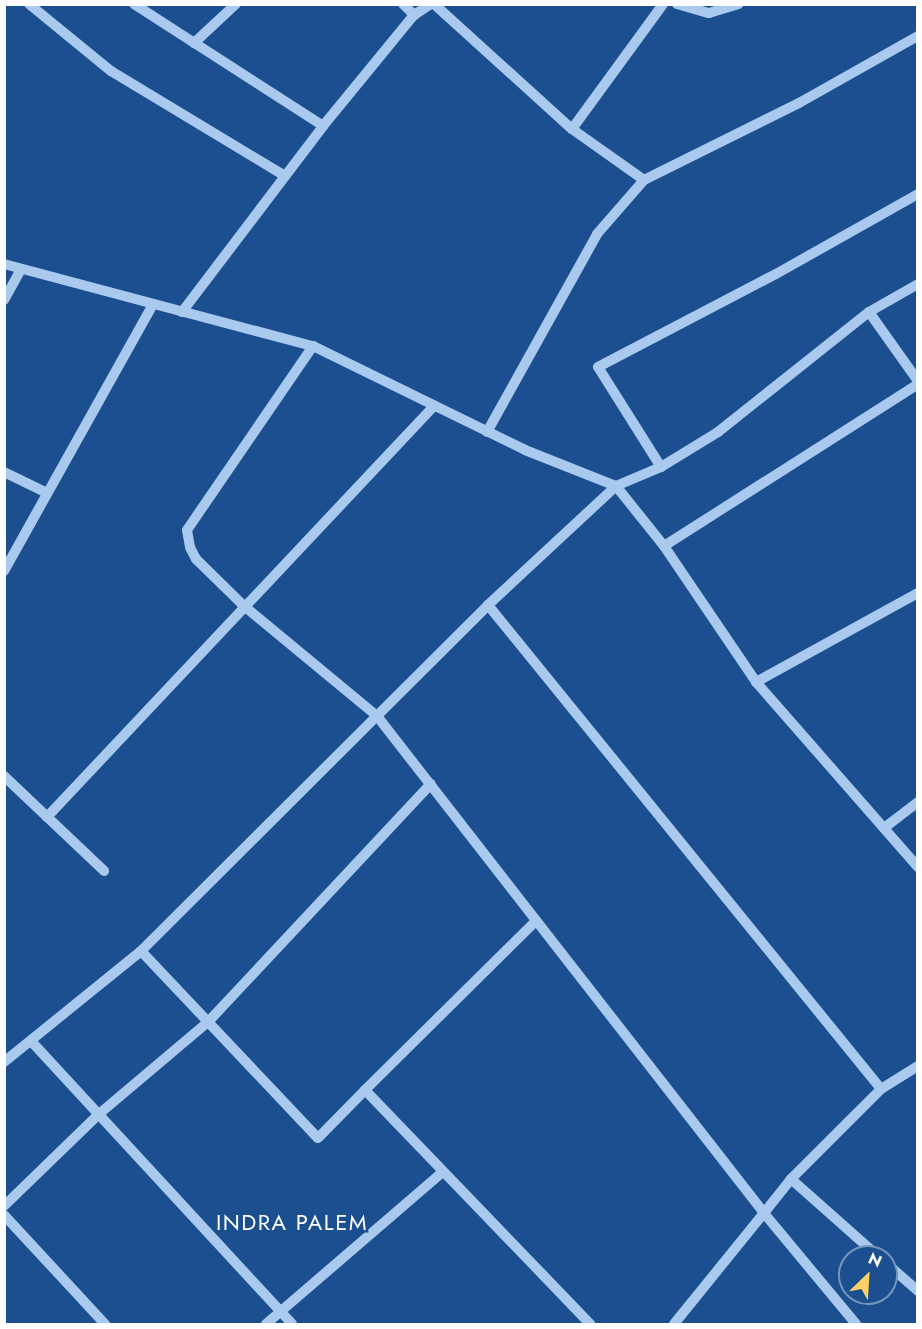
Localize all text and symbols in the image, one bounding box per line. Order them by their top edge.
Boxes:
district label: INDRA PALEM [216,1210,368,1236]
north arrow [838,1245,898,1305]
text: N [864,1247,886,1273]

